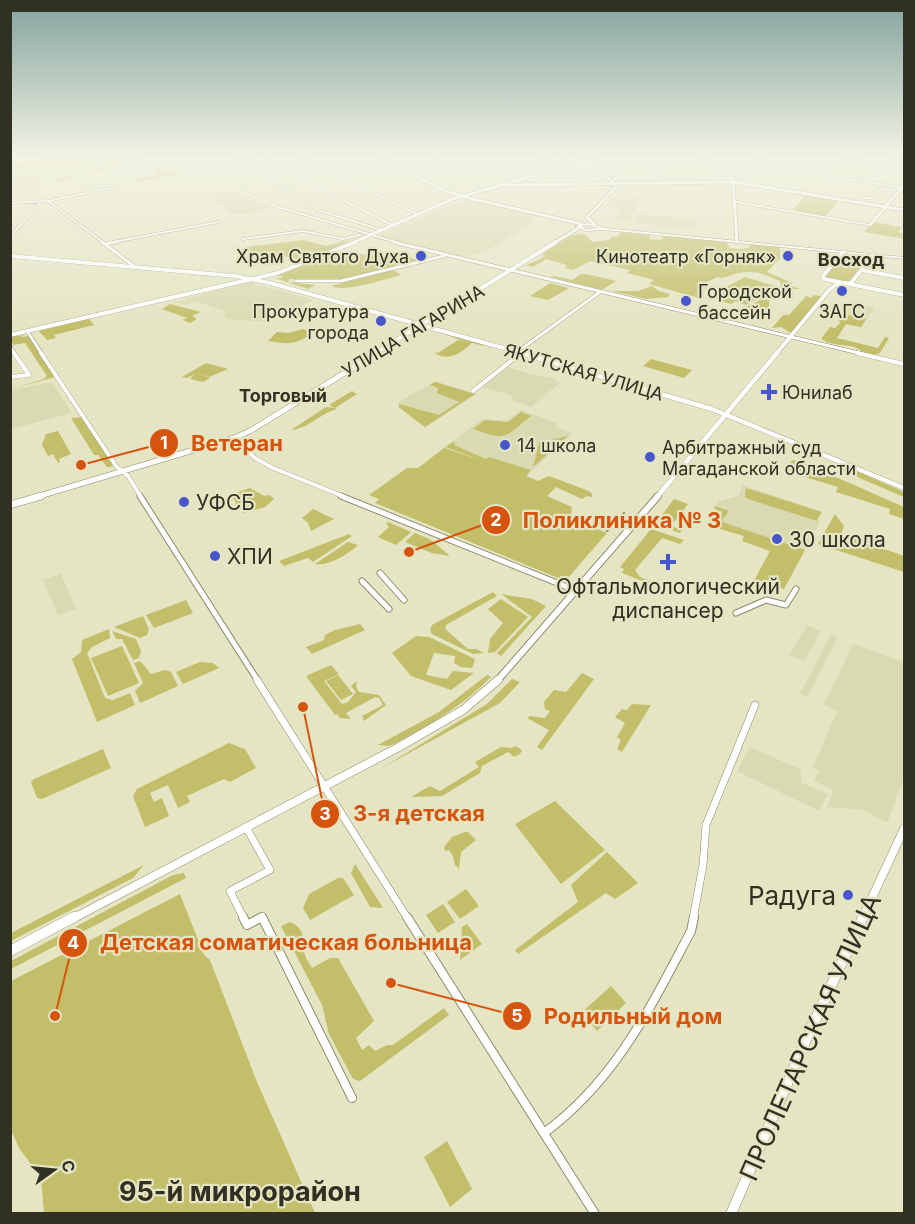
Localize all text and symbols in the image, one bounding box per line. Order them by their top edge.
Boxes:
place label: Храм Святого Духа [236,246,409,267]
place label: Кинотеатр «Горняк» [596,246,776,267]
marker: Храм Святого Духа [414,249,428,263]
marker: Кинотеатр «Горняк» [781,249,795,263]
district label: Восход [818,249,884,270]
street label: УЛИЦА ГАГАРИНА [338,280,488,382]
place label: Городской бассейн [698,281,792,323]
marker: ЗАГС [835,284,849,298]
marker: Городской бассейн [679,294,693,308]
place label: Прокуратура города [253,301,369,343]
place label: ЗАГС [819,301,865,322]
marker: Прокуратура города [374,314,388,328]
street label: ЯКУТСКАЯ УЛИЦА [502,339,666,405]
place label: Юнилаб [782,382,853,403]
marker: Юнилаб [760,383,778,401]
district label: Торговый [239,385,327,406]
callout: Ветеран [149,423,295,463]
text: Ветеран [191,430,283,456]
text: 1 [160,432,168,453]
place label: 14 школа [517,435,596,456]
place label: Арбитражный суд Магаданской области [662,437,856,479]
marker: 14 школа [498,438,512,452]
marker: Арбитражный суд Магаданской области [643,450,657,464]
place label: УФСБ [196,490,255,515]
marker: УФСБ [177,495,191,509]
callout: Поликлиника № 3 [481,500,733,540]
text: Поликлиника № 3 [523,507,721,533]
text: 2 [490,509,502,530]
place label: 30 школа [789,527,886,552]
marker: 30 школа [770,532,784,546]
place label: ХПИ [227,544,273,569]
marker: ХПИ [208,549,222,563]
marker: Офтальмологический диспансер [659,553,677,571]
place label: Офтальмологический диспансер [556,574,780,623]
callout: 3-я детская [310,794,497,834]
text: 3-я детская [353,800,485,826]
text: 3 [319,803,331,824]
place label: Радуга [748,880,836,911]
marker: Радуга [841,888,855,902]
street label: ПРОЛЕТАРСКАЯ УЛИЦА [733,889,887,1185]
callout: Детская соматическая больница [58,923,484,963]
text: Детская соматическая больница [100,929,472,955]
text: 4 [67,932,79,953]
callout: Родильный дом [502,996,734,1036]
text: Родильный дом [544,1003,722,1029]
text: 5 [511,1005,523,1026]
north arrow [24,1140,84,1200]
text: С [57,1158,80,1175]
district label: 95-й микрорайон [119,1175,361,1208]

